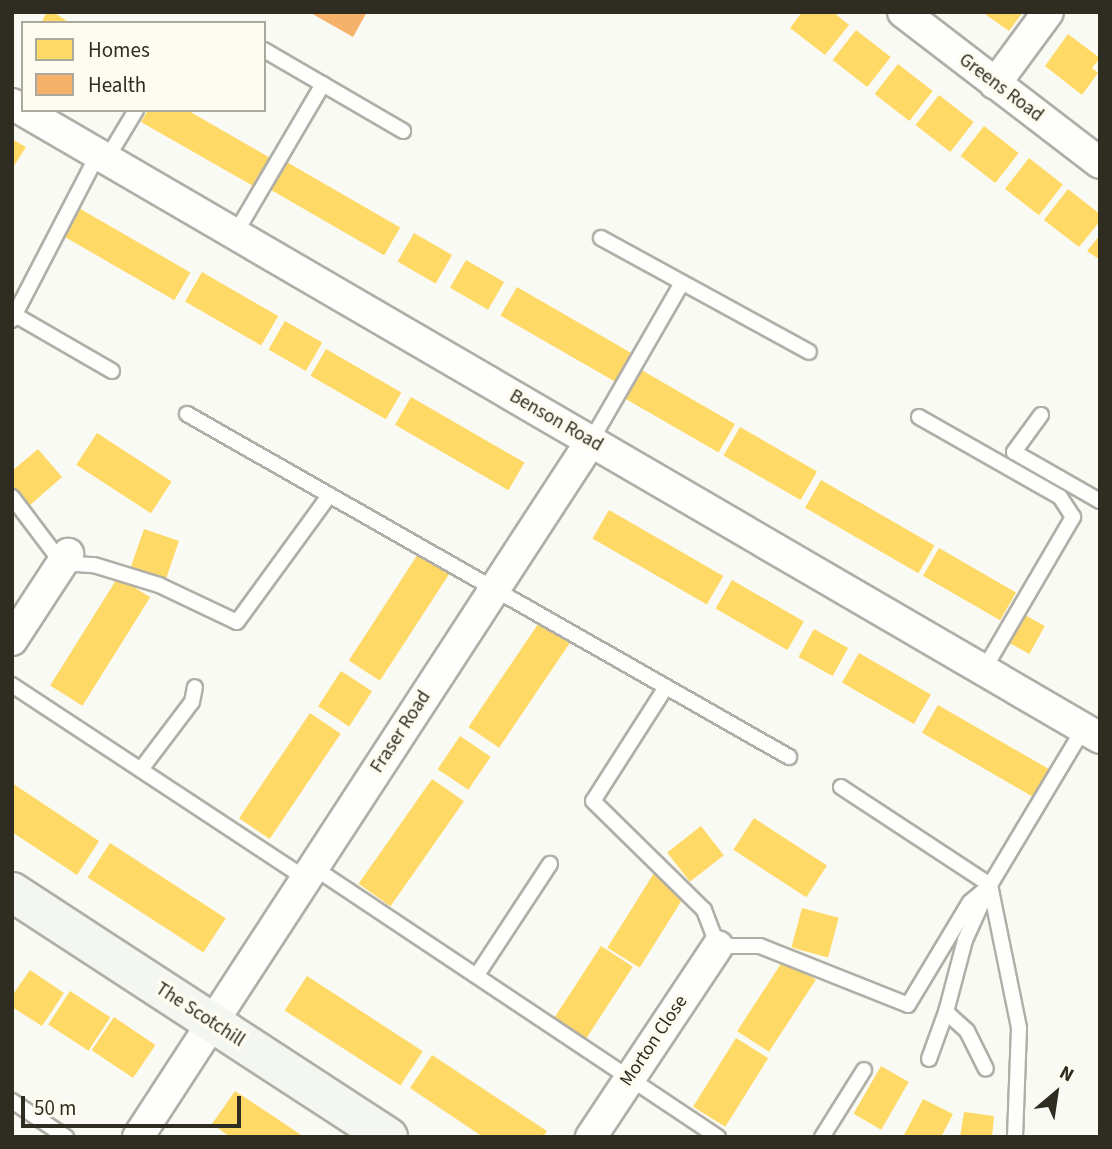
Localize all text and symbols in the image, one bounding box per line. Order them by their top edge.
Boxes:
legend [21,21,266,112]
text: Homes [88,35,150,65]
street label: Greens Road [954,49,1048,127]
text: Health [88,70,146,100]
street label: Benson Road [505,385,607,457]
street label: Fraser Road [366,687,436,777]
street label: The Scotchill [151,978,249,1052]
street label: Morton Close [615,991,693,1091]
north arrow [1021,1058,1091,1128]
text: N [1054,1059,1078,1089]
scale bar [24,1082,245,1126]
text: 50 m [34,1093,76,1123]

